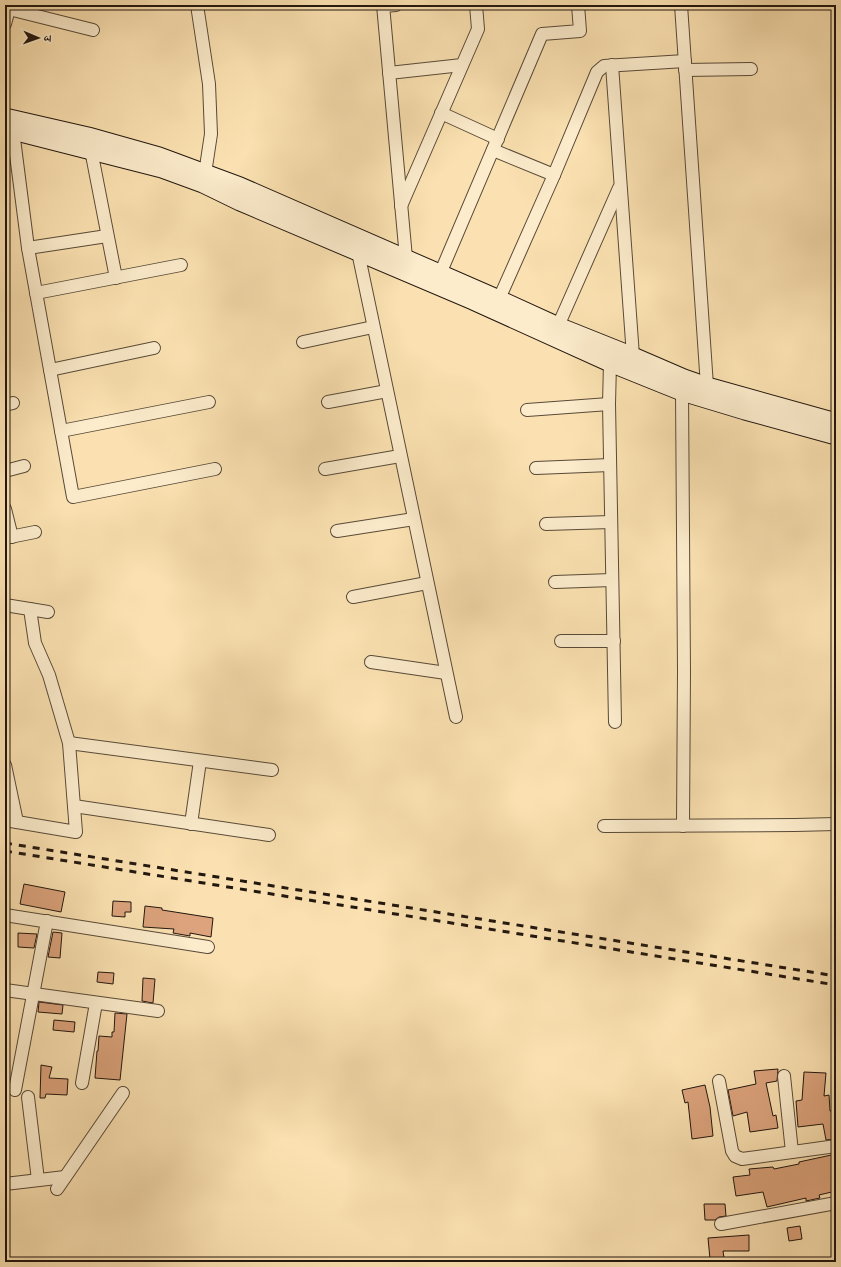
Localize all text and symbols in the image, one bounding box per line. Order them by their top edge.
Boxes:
north arrow [18,18,58,58]
text: उ [40,34,55,43]

